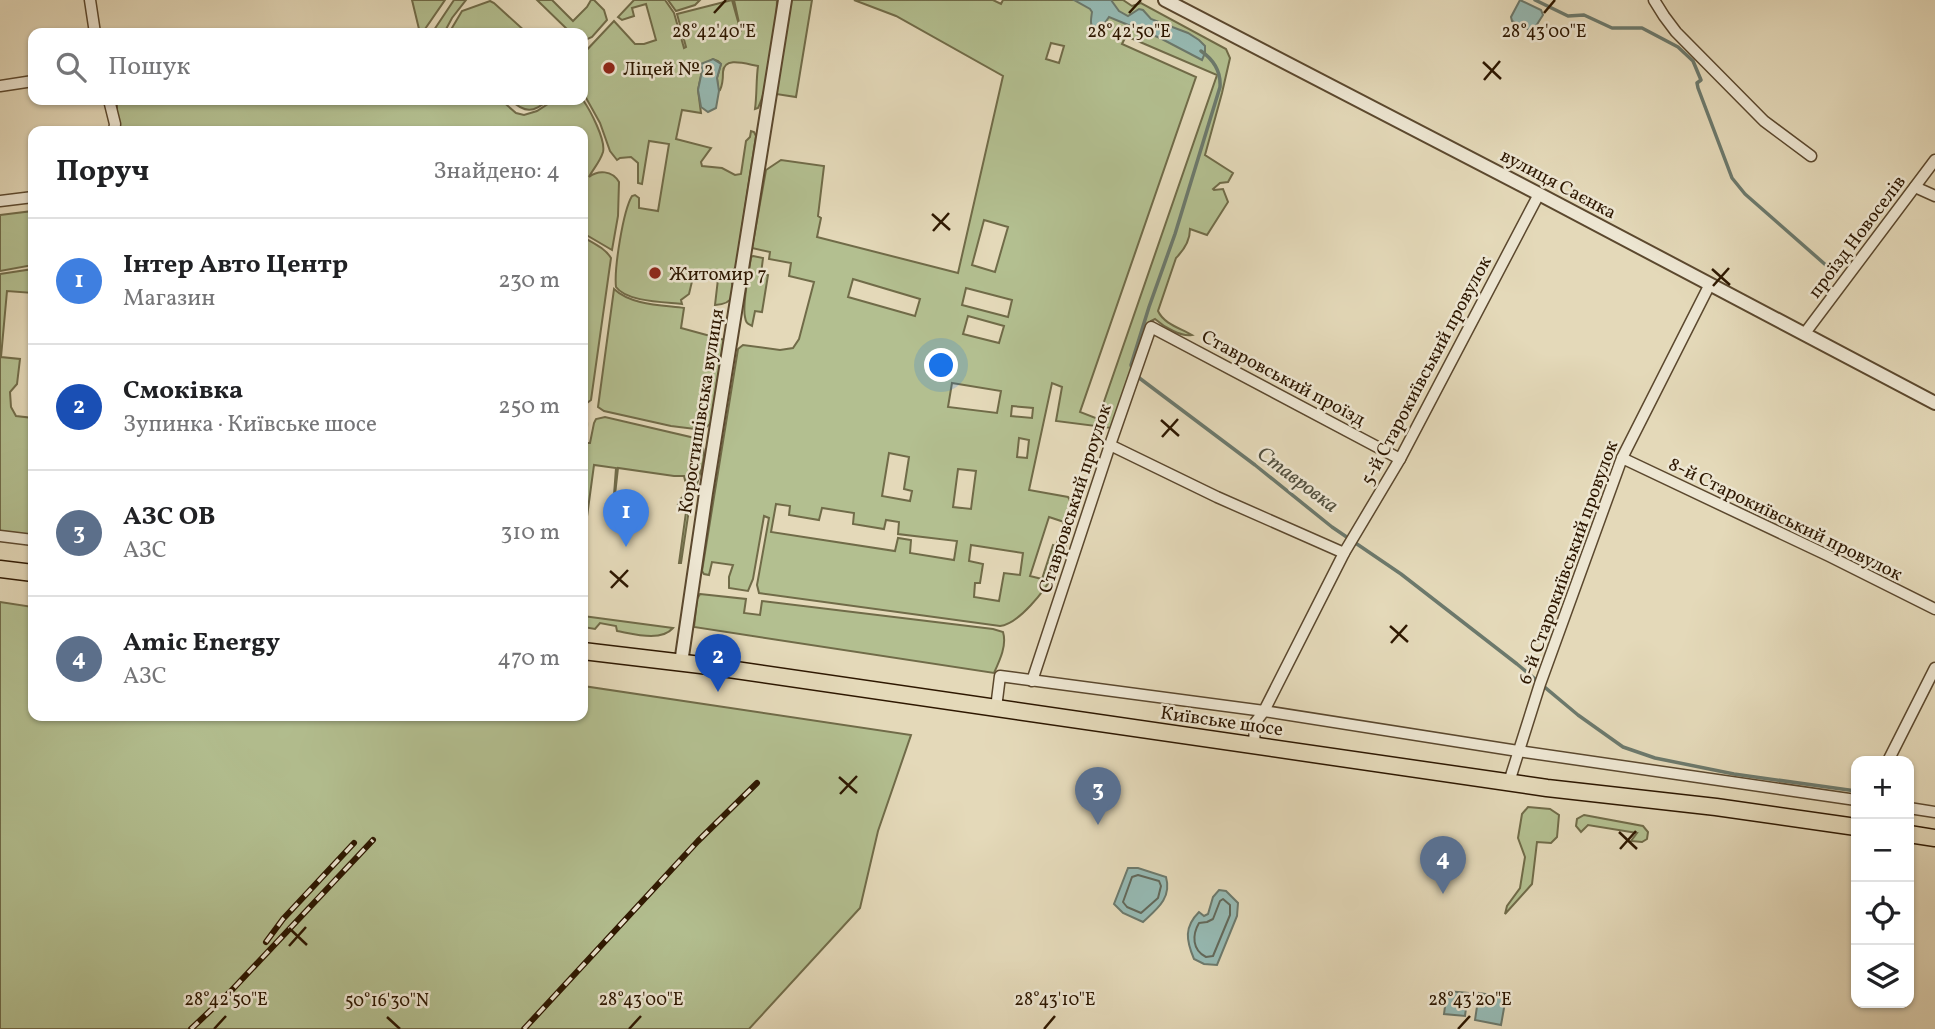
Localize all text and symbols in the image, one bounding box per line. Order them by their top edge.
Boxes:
text: 28°42'40"E [672,20,756,45]
text: 28°42'50"E [1087,20,1171,45]
text: 28°43'00"E [1501,20,1587,45]
search box [28,28,588,105]
icon: search [52,48,90,86]
text: Пошук [108,49,190,85]
place label: Ліцей № 2 [623,57,714,83]
marker: Ліцей № 2 [601,60,617,76]
street label: вулиця Саєнка [1496,143,1621,226]
text: Поруч [56,151,149,193]
text: Знайдено: 4 [433,156,560,188]
street label: проїзд Новоселів [1803,170,1912,304]
text: Інтер Авто Центр [123,247,348,283]
street label: 5-й Старокиївський провулок [1355,252,1499,490]
place label: Житомир 7 [669,262,767,288]
text: 1 [74,265,84,297]
text: 230 m [498,265,560,297]
marker: Житомир 7 [647,265,663,281]
text: Магазин [123,283,215,315]
street label: Коростишівська вулиця [673,307,731,516]
street label: Ставровський проїзд [1196,324,1370,433]
your location [924,348,958,382]
text: Смоківка [123,373,243,409]
text: 2 [73,391,85,423]
text: 250 m [498,391,560,423]
street label: Ставровський проулок [1033,400,1119,597]
text: Зупинка · Київське шосе [123,409,377,441]
street label: 6-й Старокиївський провулок [1513,437,1625,688]
water label: Ставровка [1250,440,1344,521]
street label: 8-й Старокиївський провулок [1664,452,1906,588]
pin: 1 [603,489,649,547]
text: АЗС ОВ [123,499,216,535]
text: 3 [73,517,85,549]
text: 310 m [500,517,560,549]
text: АЗС [123,535,167,567]
text: Amic Energy [123,625,280,661]
pin: 2 [695,634,741,692]
text: 4 [72,643,86,675]
text: 470 m [497,643,560,675]
text: АЗС [123,661,167,693]
street label: Київське шосе [1159,701,1285,743]
map controls [1851,756,1914,1008]
button: + [1851,756,1914,819]
pin: 3 [1075,767,1121,825]
button: − [1851,819,1914,882]
pin: 4 [1420,836,1466,894]
button: locate [1851,882,1914,945]
button: layers [1851,945,1914,1008]
text: 28°42'50"E [184,988,268,1013]
text: 28°43'00"E [598,988,684,1013]
text: 28°43'10"E [1014,988,1096,1013]
text: 28°43'20"E [1428,988,1512,1013]
text: 50°16'30"N [345,989,429,1014]

